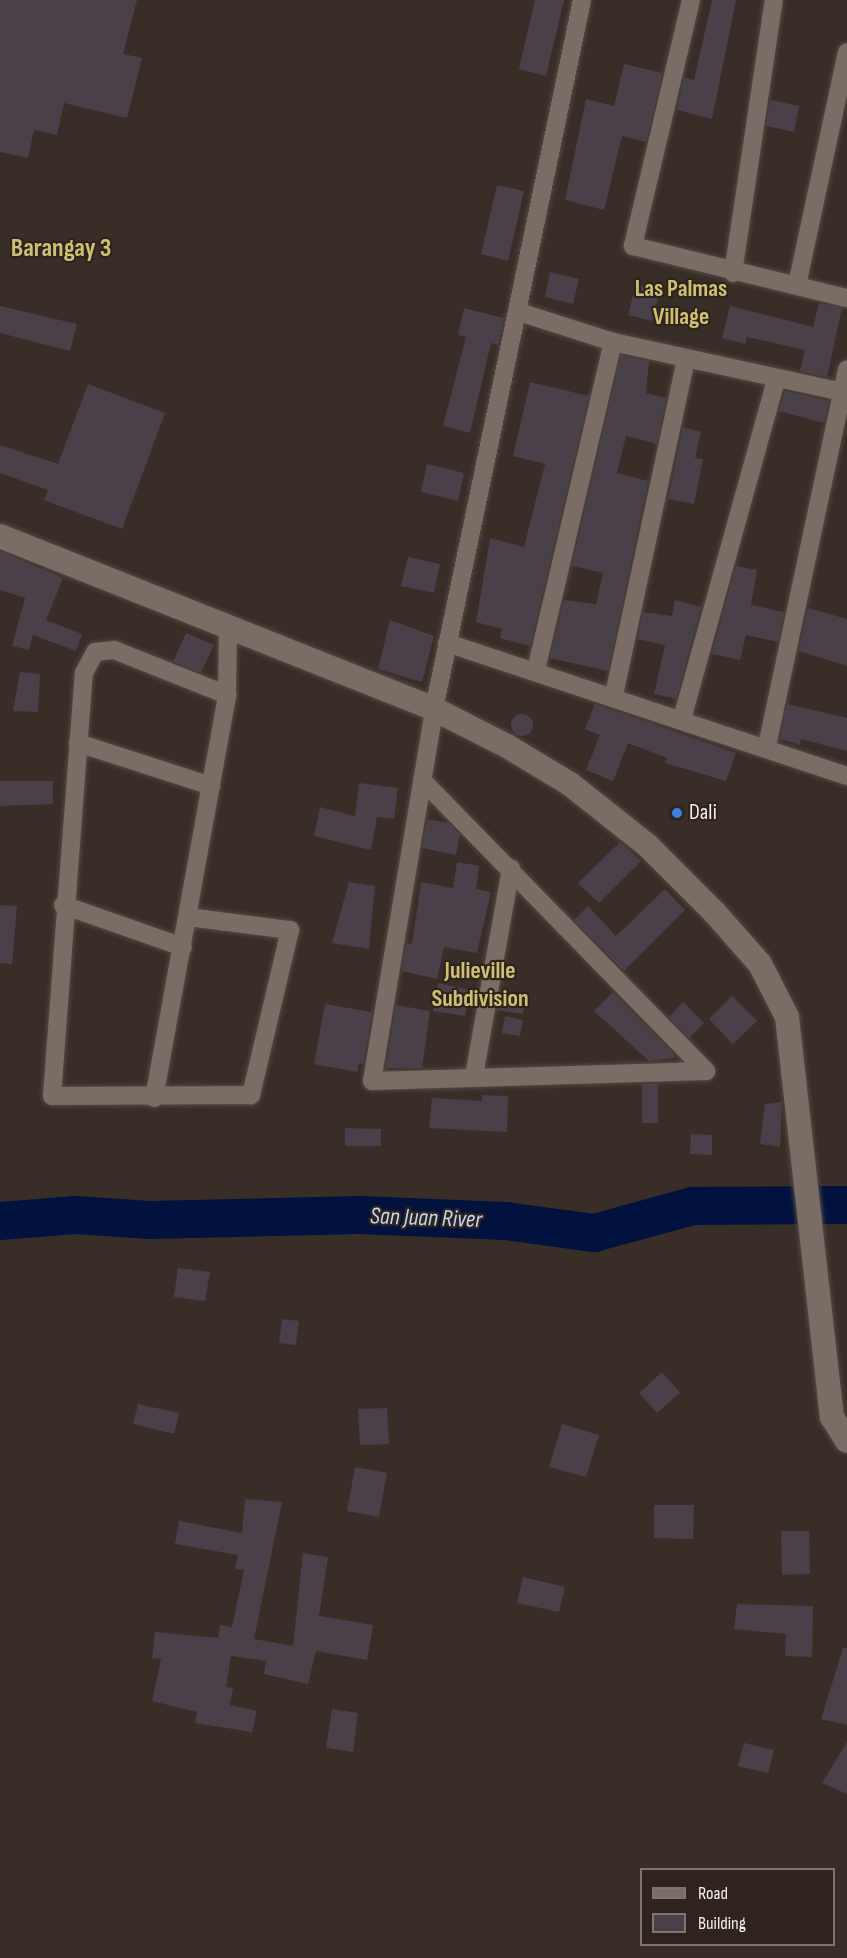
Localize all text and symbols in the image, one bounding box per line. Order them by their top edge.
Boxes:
district label: Barangay 3 [11,233,111,265]
district label: Las Palmas Village [635,275,727,331]
place label: Dali [689,800,717,826]
marker: Dali [670,806,684,820]
district label: Julieville Subdivision [431,957,529,1013]
water label: San Juan River [370,1202,482,1234]
legend [640,1868,835,1946]
text: Road [698,1883,728,1904]
text: Building [698,1913,746,1934]

